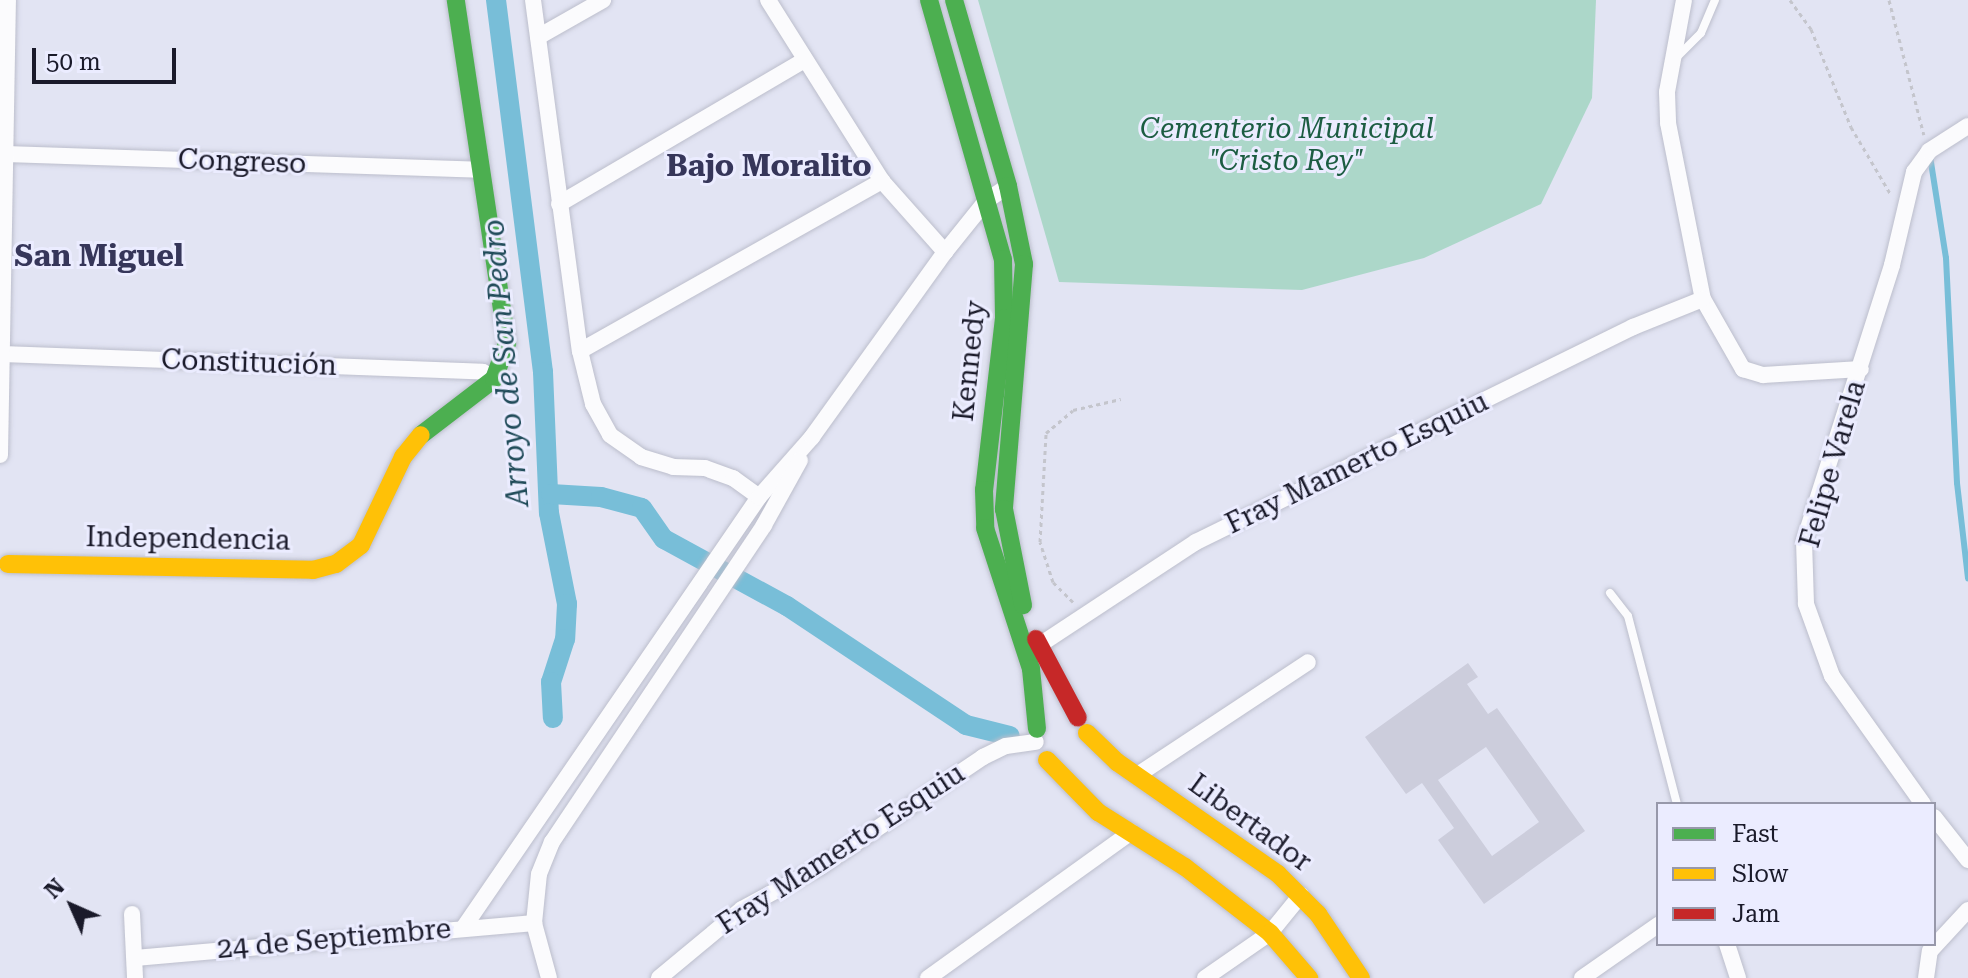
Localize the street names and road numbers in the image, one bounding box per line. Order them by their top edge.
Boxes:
street label: Congreso [177,143,307,181]
street label: Kennedy [947,299,993,423]
street label: Constitución [161,343,337,383]
street label: Felipe Varela [1793,377,1873,551]
street label: Fray Mamerto Esquiu [1220,385,1494,541]
street label: Independencia [85,520,291,558]
street label: Fray Mamerto Esquiu [711,757,971,941]
street label: Libertador [1182,767,1318,879]
street label: 24 de Septiembre [216,912,452,966]

